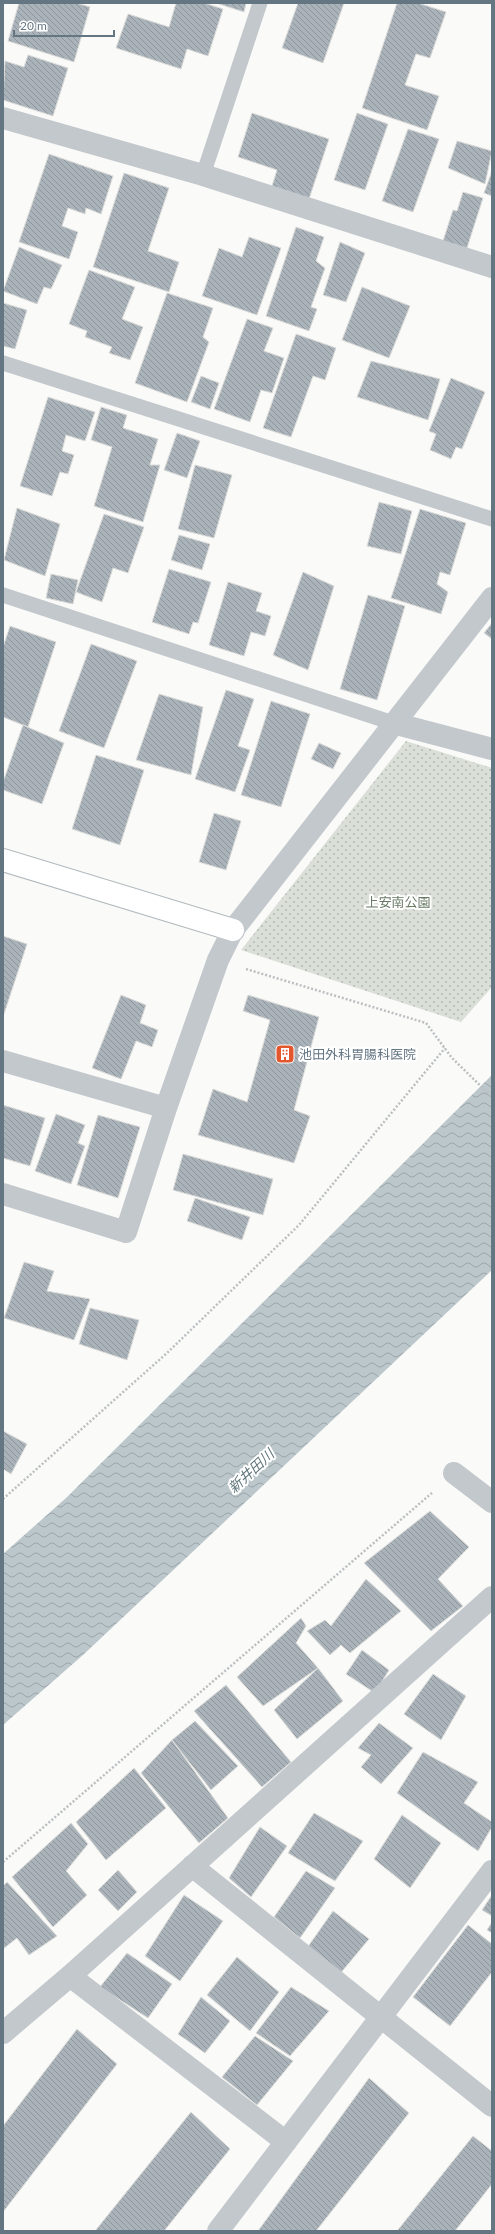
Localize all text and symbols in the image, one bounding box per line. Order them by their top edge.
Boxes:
scale bar [14,12,114,38]
text: 20 m [20,18,47,33]
park label: 上安南公園 [365,894,431,910]
building icon: 池田外科胃腸科医院 [274,1043,296,1065]
place label: 池田外科胃腸科医院 [299,1046,416,1062]
water label: 新井田川 [224,1444,278,1496]

